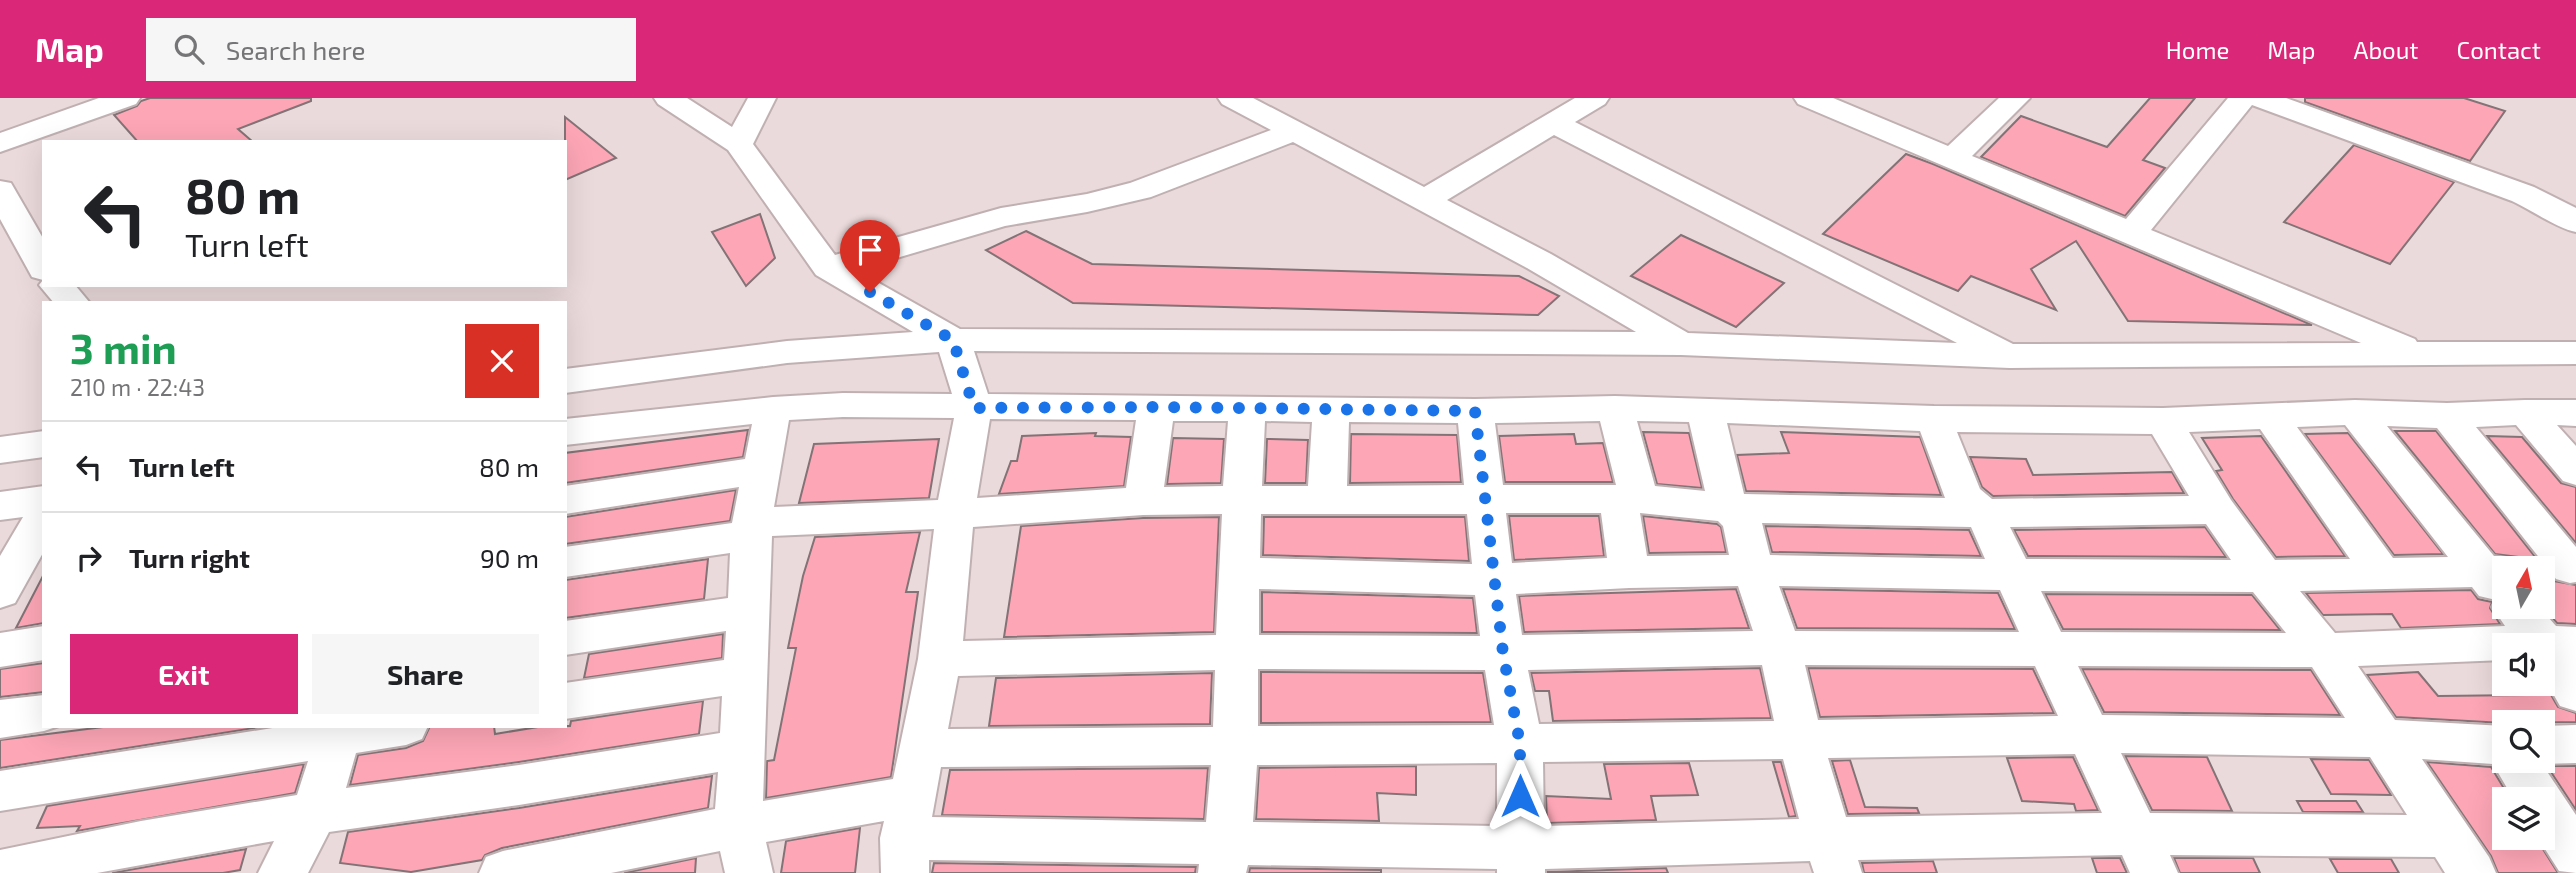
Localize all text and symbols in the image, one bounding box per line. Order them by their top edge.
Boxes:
search box [146,18,636,81]
text: Map [35,29,104,69]
icon: search [170,30,208,68]
text: Search here [226,34,365,65]
text: Home [2166,35,2229,64]
text: Map [2267,35,2315,64]
text: About [2353,35,2419,64]
text: Contact [2457,35,2541,64]
text: 80 m [185,165,300,224]
icon: left [70,168,161,259]
pin [840,220,900,292]
text: Turn left [185,225,309,263]
icon: arrive [851,231,889,269]
text: 3 min [70,322,177,372]
button: close [465,324,539,398]
text: 210 m · 22:43 [70,373,205,401]
icon: left [70,448,108,486]
text: Turn left [129,451,235,482]
text: 80 m [479,451,539,482]
icon: right [70,539,108,577]
text: Turn right [129,542,250,573]
text: 90 m [480,542,539,573]
north arrow [2492,556,2555,620]
map controls [2492,556,2555,850]
button: sound [2492,633,2555,696]
button: Exit [70,634,298,714]
button: Share [312,634,539,714]
button: search [2492,710,2555,773]
position arrow [1483,759,1557,833]
button: layers [2492,787,2555,850]

